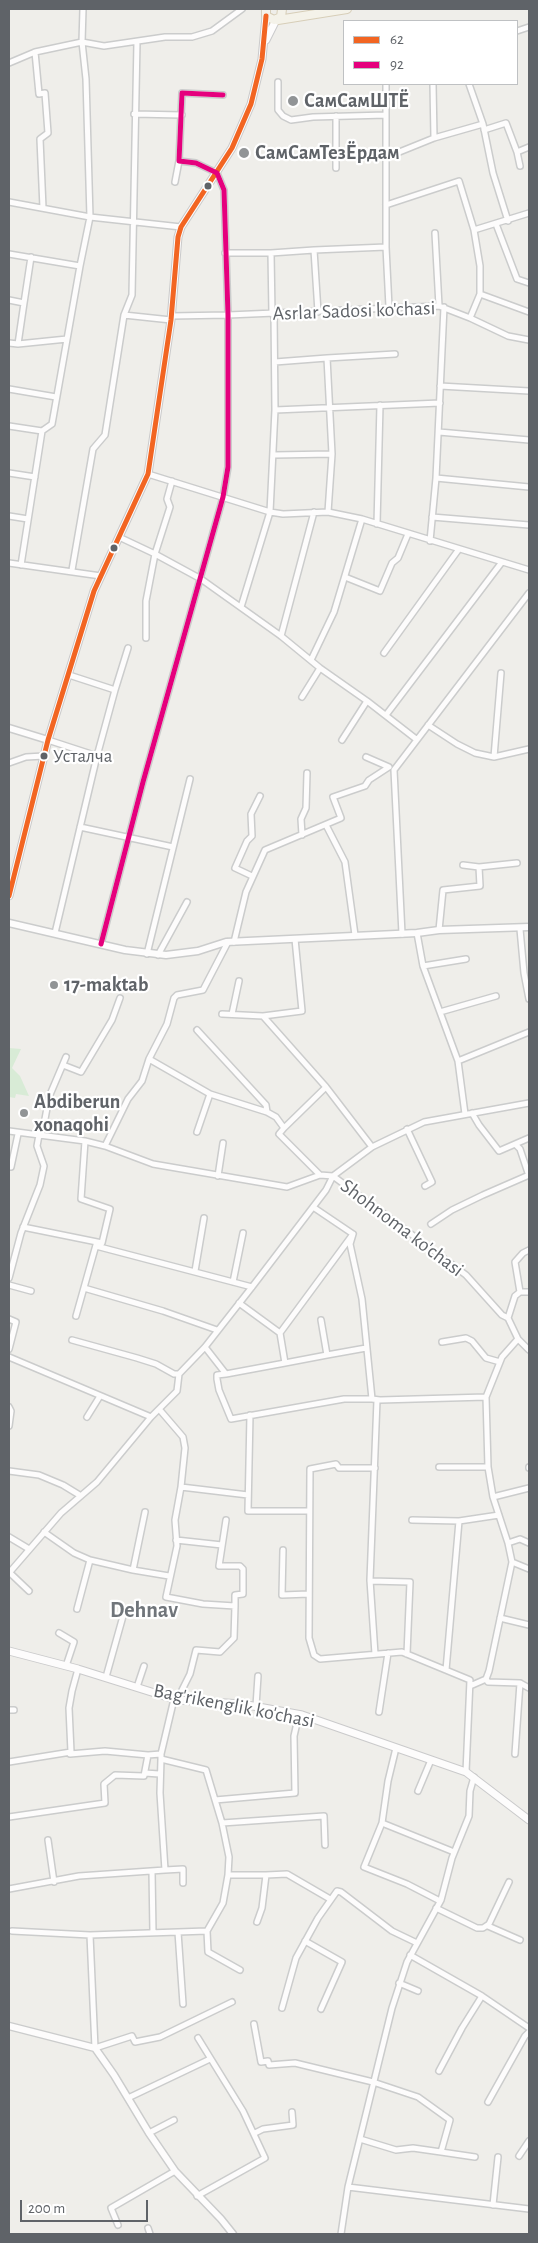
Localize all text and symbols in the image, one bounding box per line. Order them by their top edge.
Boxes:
legend [343,20,518,85]
text: 62 [390,32,404,47]
text: 92 [390,57,404,72]
place label: СамСамШТЁ [304,89,409,113]
marker: СамСамШТЁ [286,94,300,108]
place label: СамСамТезЁрдам [255,141,400,165]
marker: СамСамТезЁрдам [237,146,251,160]
unlabelled marker [203,181,213,191]
street label: Asrlar Sadosi ko'chasi [272,296,436,326]
unlabelled marker [109,543,119,553]
place label: Усталча [53,745,112,767]
marker: Усталча [39,751,49,761]
place label: 17-maktab [64,973,148,997]
marker: 17-maktab [48,979,60,991]
place label: Abdiberun xonaqohi [34,1090,120,1137]
marker: Abdiberun xonaqohi [18,1107,30,1119]
street label: Shohnoma ko'chasi [336,1174,468,1282]
district label: Dehnav [110,1597,178,1623]
street label: Bag'rikenglik ko'chasi [151,1679,317,1733]
scale bar [22,2190,150,2222]
text: 200 m [28,2201,65,2216]

